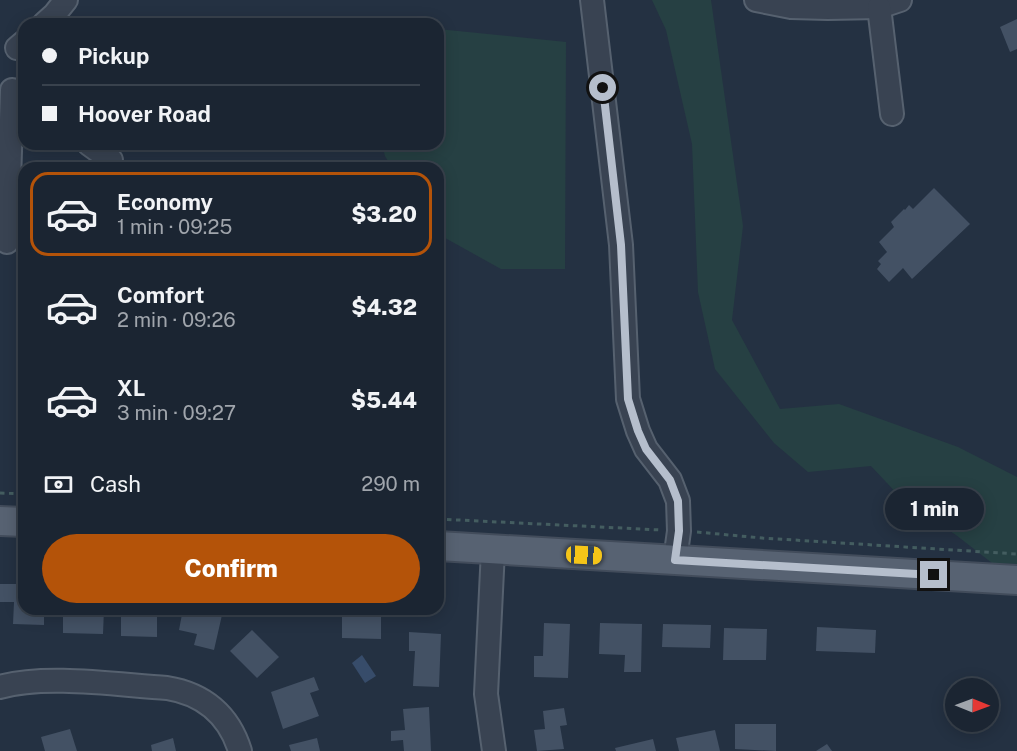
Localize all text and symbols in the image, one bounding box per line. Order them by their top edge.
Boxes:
text: Pickup [78,43,149,69]
route start [589,74,616,101]
text: Hoover Road [78,101,211,127]
icon: car [45,187,99,241]
text: Economy [117,189,213,215]
text: $3.20 [351,201,417,227]
text: 1 min · 09:25 [117,215,232,239]
icon: car [45,280,99,334]
text: Comfort [117,282,204,308]
text: $4.32 [351,294,417,320]
text: 2 min · 09:26 [117,308,236,332]
icon: car [45,373,99,427]
text: XL [117,375,145,401]
text: $5.44 [351,387,417,413]
text: 3 min · 09:27 [117,401,236,425]
icon: cash [42,468,75,501]
text: Cash [90,471,141,497]
text: 290 m [361,472,420,496]
callout: 1 min [884,488,984,530]
text: 1 min [910,497,959,521]
button: Confirm [42,534,420,603]
car [566,545,602,565]
route end [920,561,947,588]
north arrow [945,678,999,732]
map controls [945,678,999,732]

